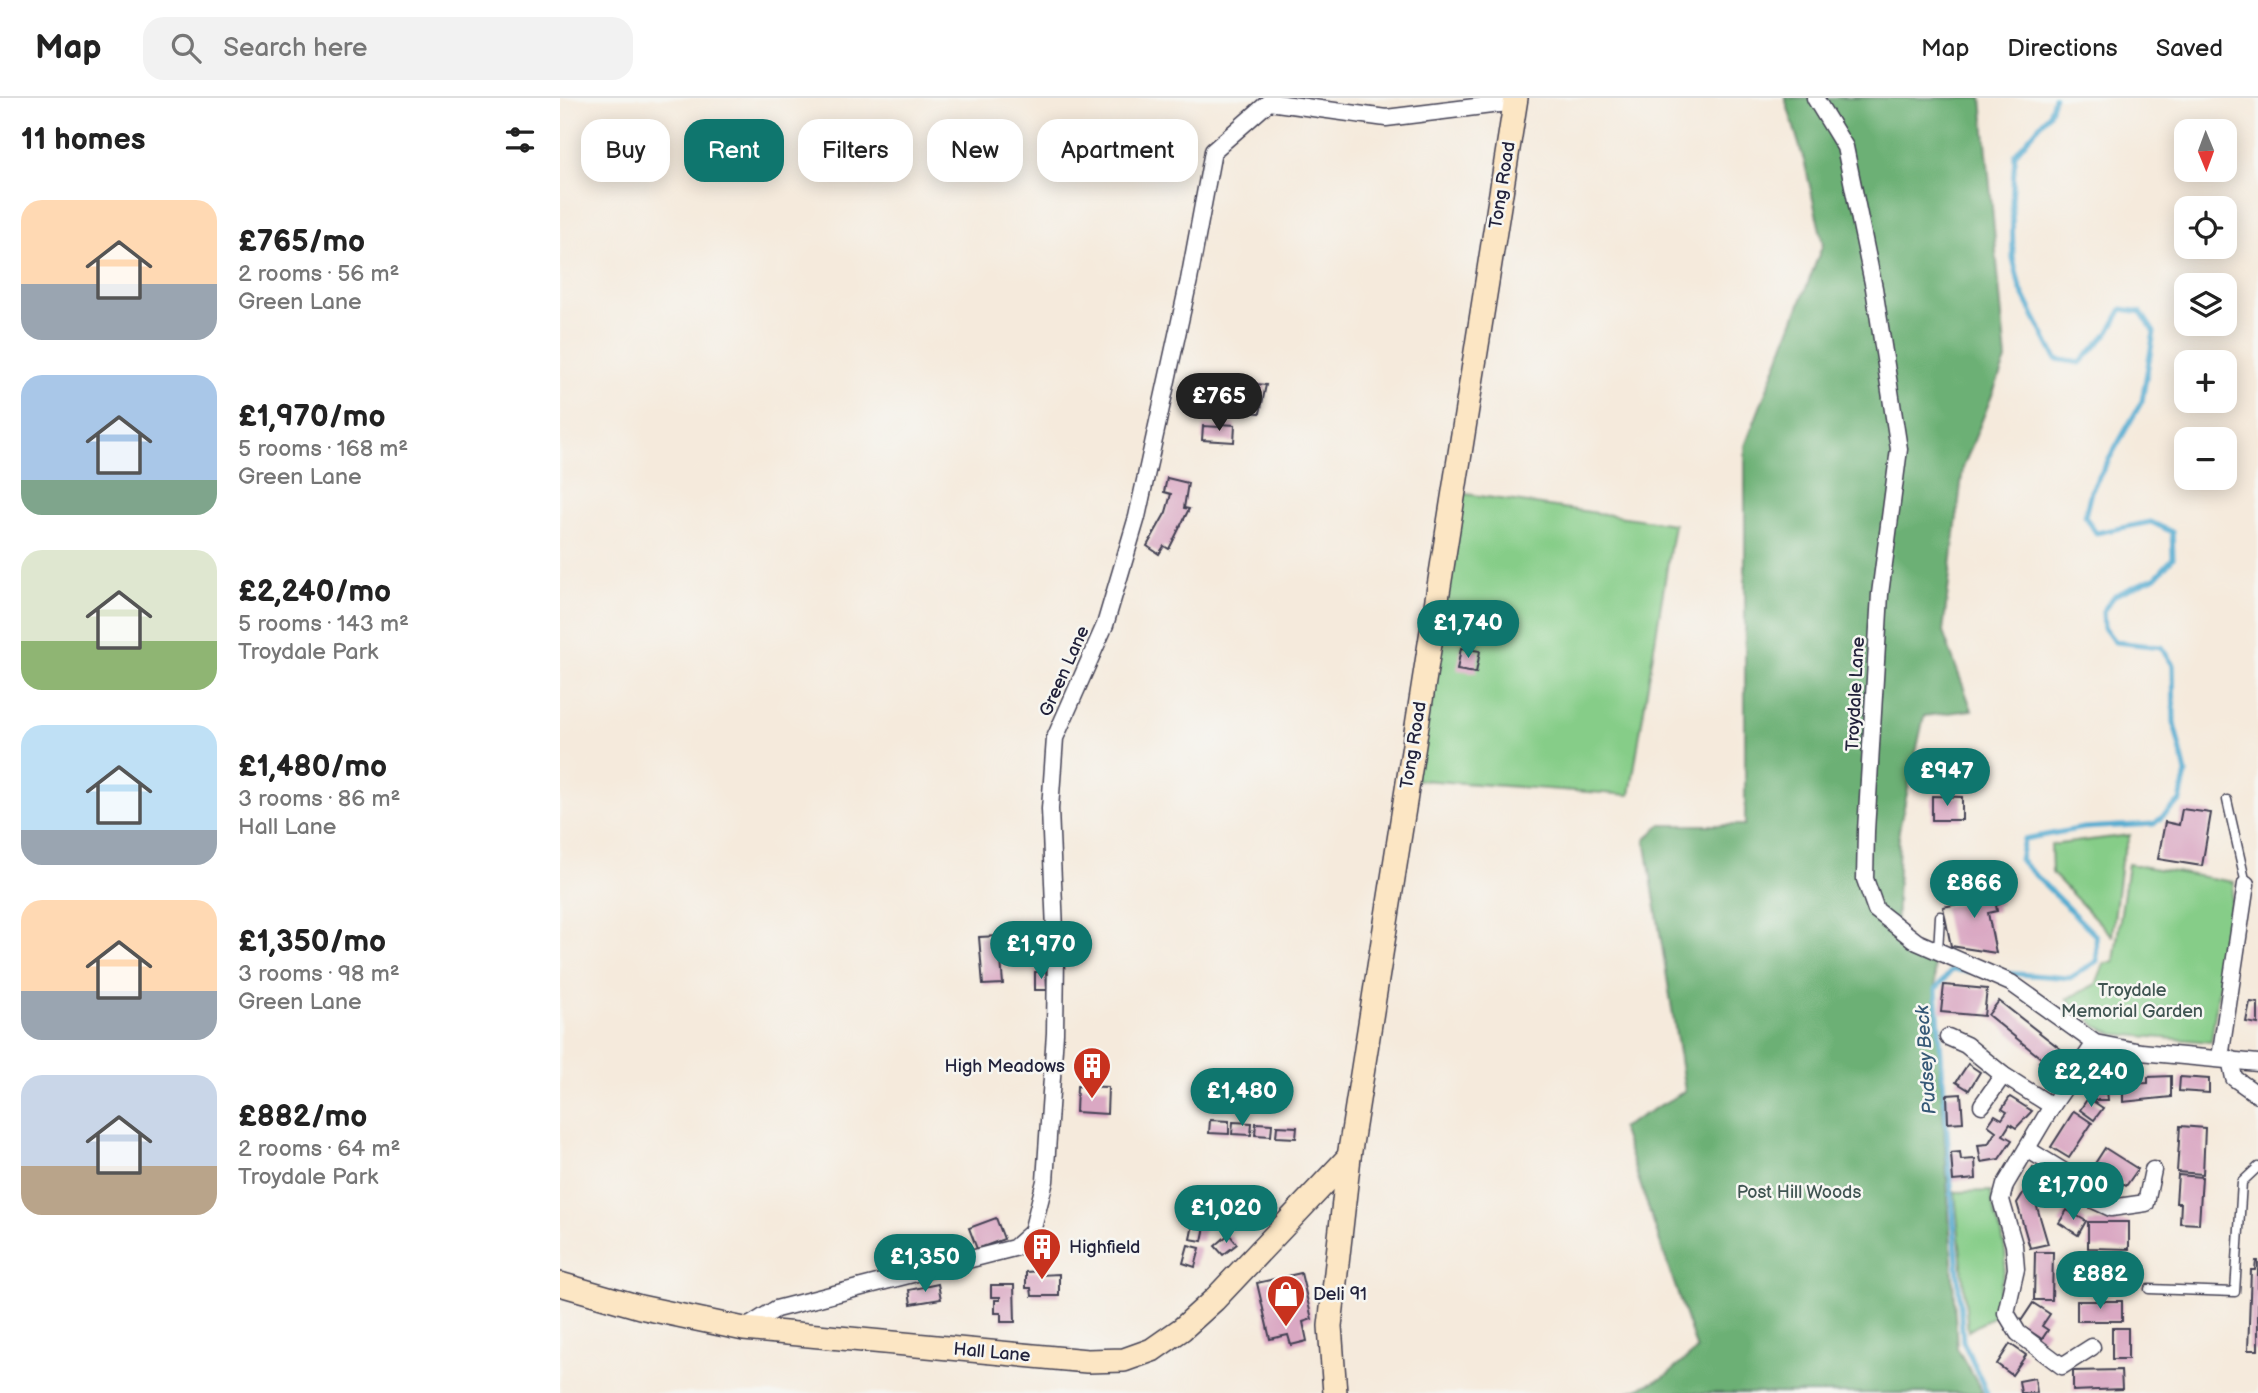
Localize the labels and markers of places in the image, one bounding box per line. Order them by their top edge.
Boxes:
pin: £765 [1178,374,1260,433]
pin: £1,740 [1411,601,1525,660]
pin: £947 [1906,748,1988,808]
pin: £866 [1933,860,2015,920]
pin: £1,970 [984,922,1098,981]
building icon: High Meadows [1071,1045,1113,1100]
pin: £2,240 [2034,1049,2148,1109]
place label: High Meadows [945,1056,1065,1077]
pin: £1,480 [1185,1068,1299,1128]
pin: £1,700 [2016,1162,2130,1222]
pin: £1,020 [1169,1186,1283,1245]
building icon: Highfield [1021,1226,1063,1281]
pin: £1,350 [868,1234,982,1294]
place label: Highfield [1069,1237,1140,1258]
pin: £882 [2059,1252,2141,1311]
shop icon: Deli 91 [1265,1273,1307,1328]
place label: Deli 91 [1313,1284,1367,1305]

